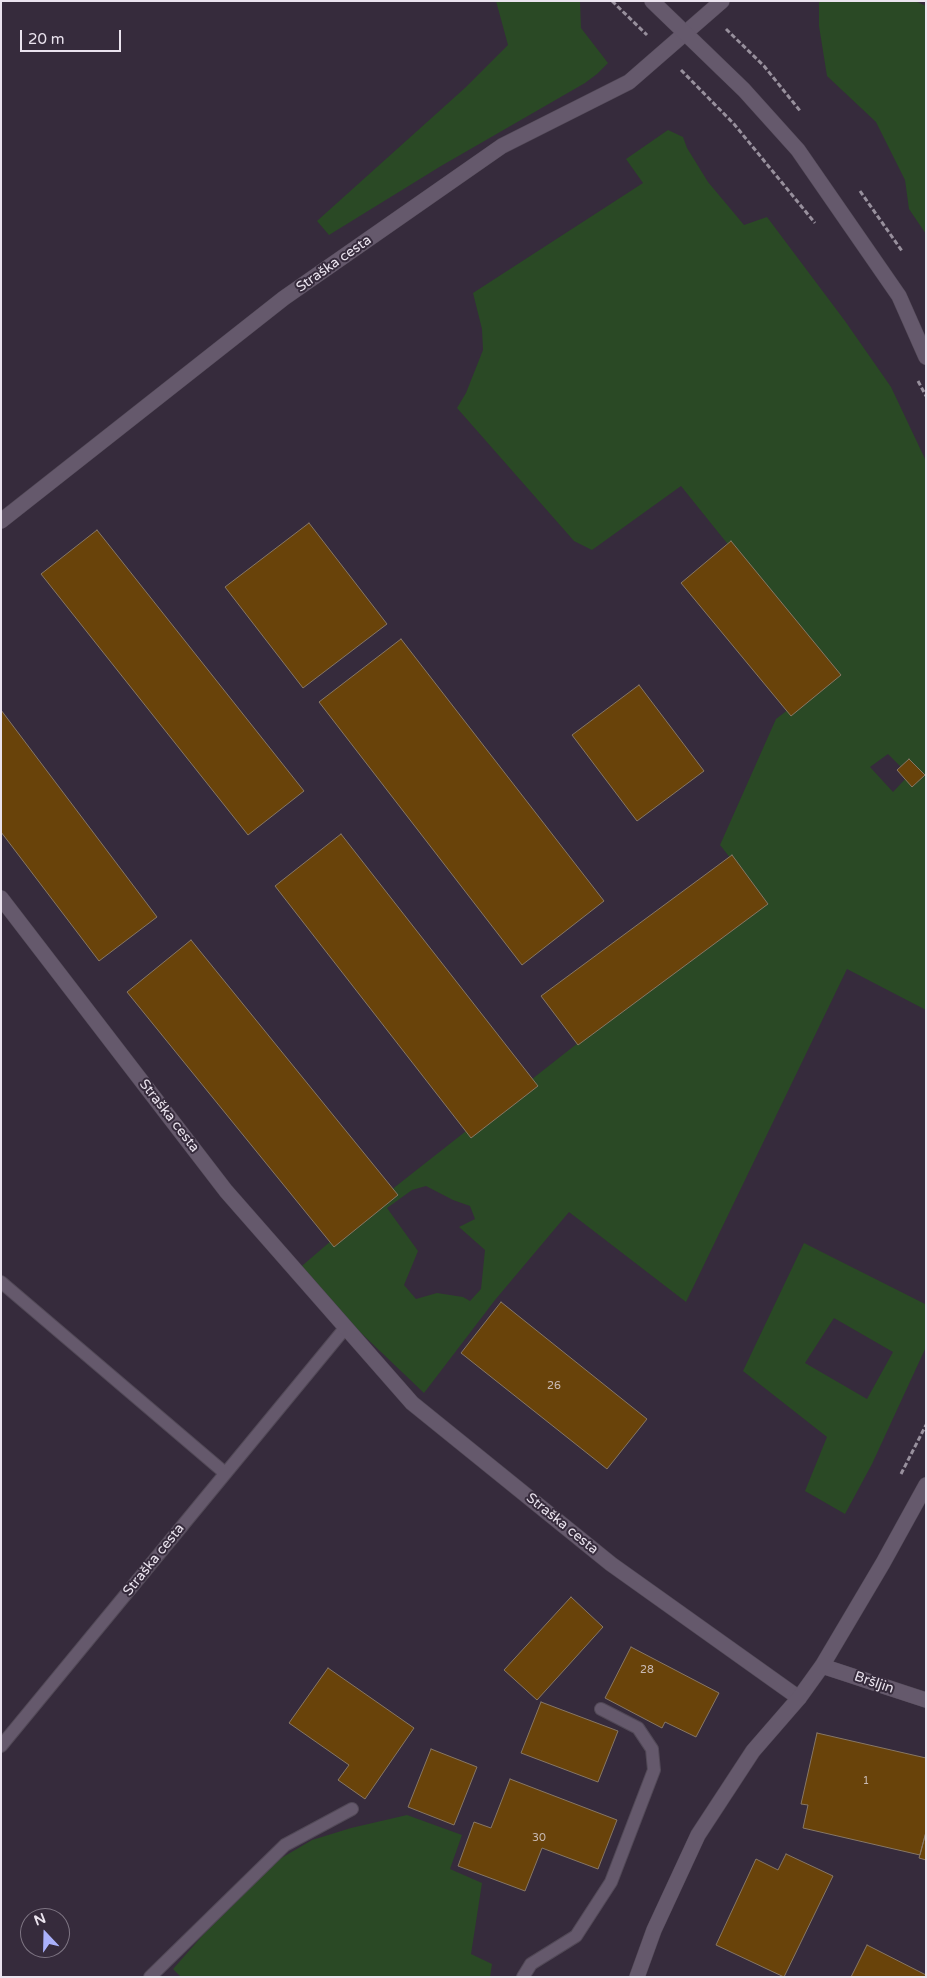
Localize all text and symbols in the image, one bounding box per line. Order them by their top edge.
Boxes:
scale bar [22,20,124,52]
text: 20 m [28,30,65,48]
street label: Straška cesta [293,232,375,296]
street label: Straška cesta [135,1076,203,1156]
house number: 26 [547,1379,561,1393]
street label: Straška cesta [523,1490,601,1558]
street label: Straška cesta [120,1521,188,1599]
house number: 28 [640,1663,654,1677]
street label: Bršljin [852,1668,896,1698]
house number: 1 [863,1774,869,1788]
house number: 30 [532,1831,546,1845]
north arrow [20,1908,70,1958]
text: N [32,1910,48,1929]

